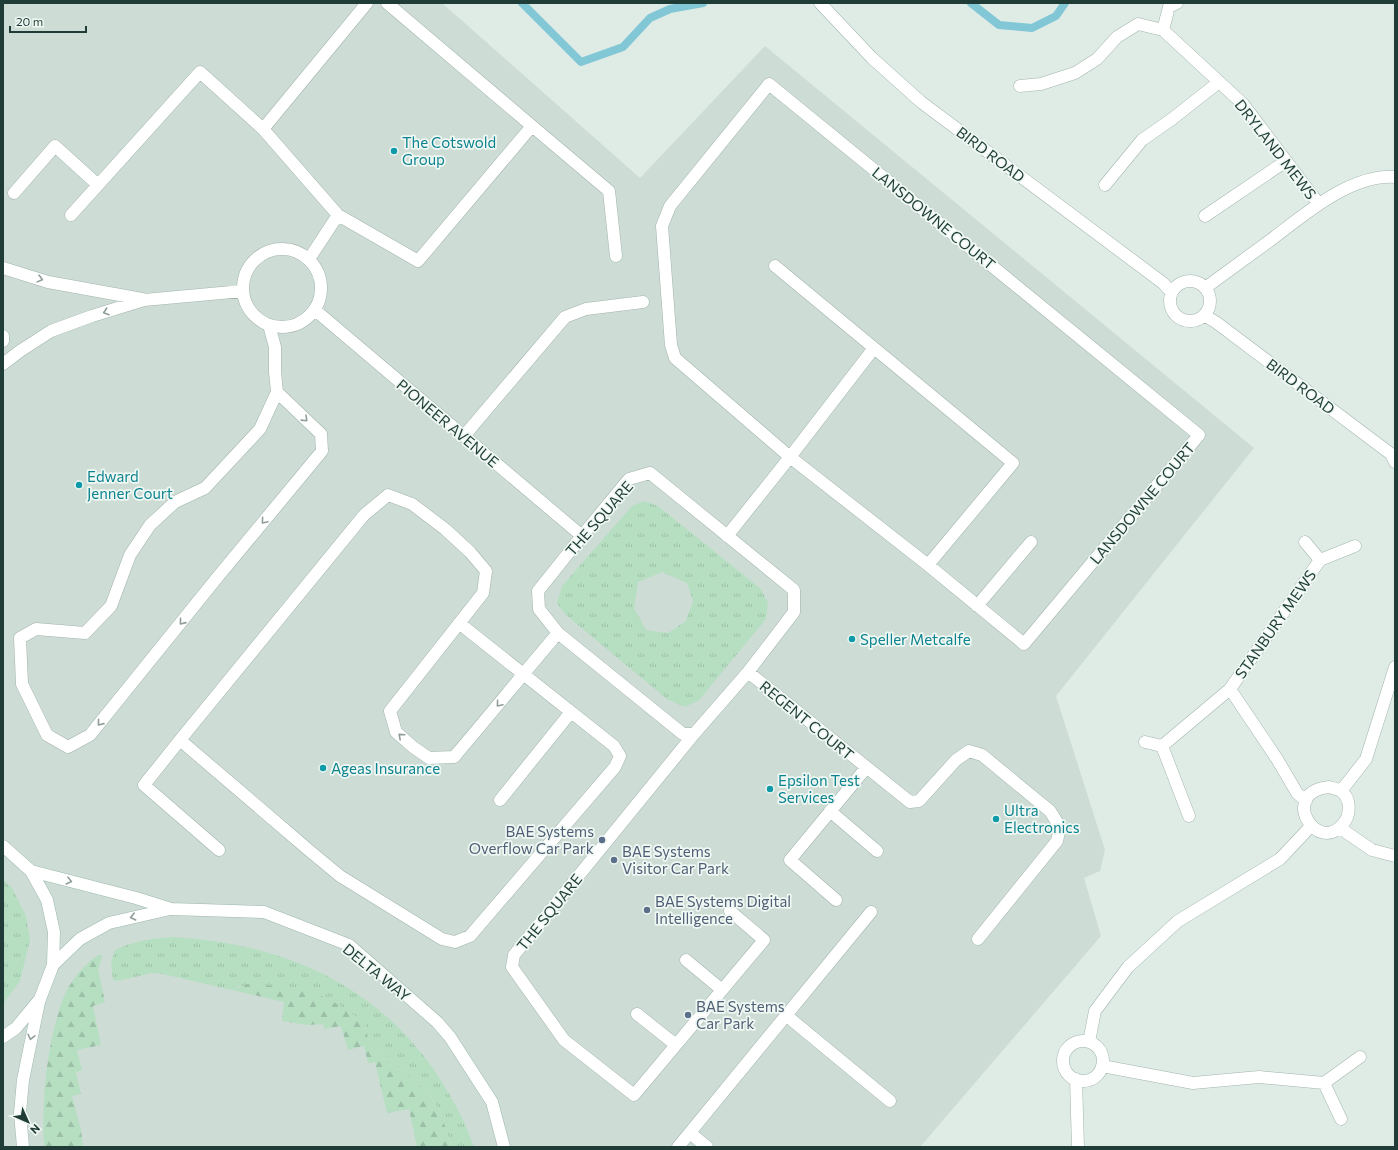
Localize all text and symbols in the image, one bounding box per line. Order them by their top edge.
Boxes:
scale bar [10,8,86,34]
text: 20 m [16,14,43,28]
street label: DRYLAND MEWS [1231,96,1321,203]
street label: BIRD ROAD [953,122,1029,186]
place label: The Cotswold Group [402,133,496,168]
marker: The Cotswold Group [389,146,399,156]
street label: LANSDOWNE COURT [869,163,1000,273]
one-way arrow [37,275,44,283]
one-way arrow [103,307,110,315]
street label: BIRD ROAD [1263,354,1339,418]
street label: PIONEER AVENUE [393,375,503,471]
one-way arrow [300,414,308,422]
street label: LANSDOWNE COURT [1086,438,1198,567]
place label: Edward Jenner Court [87,467,173,502]
street label: THE SQUARE [562,477,637,559]
marker: Edward Jenner Court [74,480,84,490]
one-way arrow [262,517,269,524]
street label: STANBURY MEWS [1231,566,1319,682]
one-way arrow [179,617,186,624]
place label: Speller Metcalfe [860,630,971,648]
marker: Speller Metcalfe [847,634,857,644]
street label: REGENT COURT [756,677,858,764]
one-way arrow [496,699,503,706]
one-way arrow [97,718,104,725]
one-way arrow [398,734,406,741]
place label: Ageas Insurance [331,759,440,777]
marker: Ageas Insurance [318,763,328,773]
place label: Epsilon Test Services [778,771,860,806]
marker: Epsilon Test Services [765,784,775,794]
place label: Ultra Electronics [1004,801,1080,836]
marker: Ultra Electronics [991,814,1001,824]
place label: BAE Systems Overflow Car Park [469,822,594,857]
marker: BAE Systems Overflow Car Park [597,835,607,845]
place label: BAE Systems Visitor Car Park [622,842,729,877]
marker: BAE Systems Visitor Car Park [609,855,619,865]
street label: THE SQUARE [513,870,585,954]
one-way arrow [65,876,72,885]
place label: BAE Systems Digital Intelligence [655,892,791,927]
marker: BAE Systems Digital Intelligence [642,905,652,915]
one-way arrow [130,913,136,921]
street label: DELTA WAY [340,939,415,1005]
place label: BAE Systems Car Park [696,997,785,1032]
marker: BAE Systems Car Park [683,1010,693,1020]
one-way arrow [28,1033,36,1040]
north arrow [8,1102,48,1142]
text: N [28,1122,43,1137]

